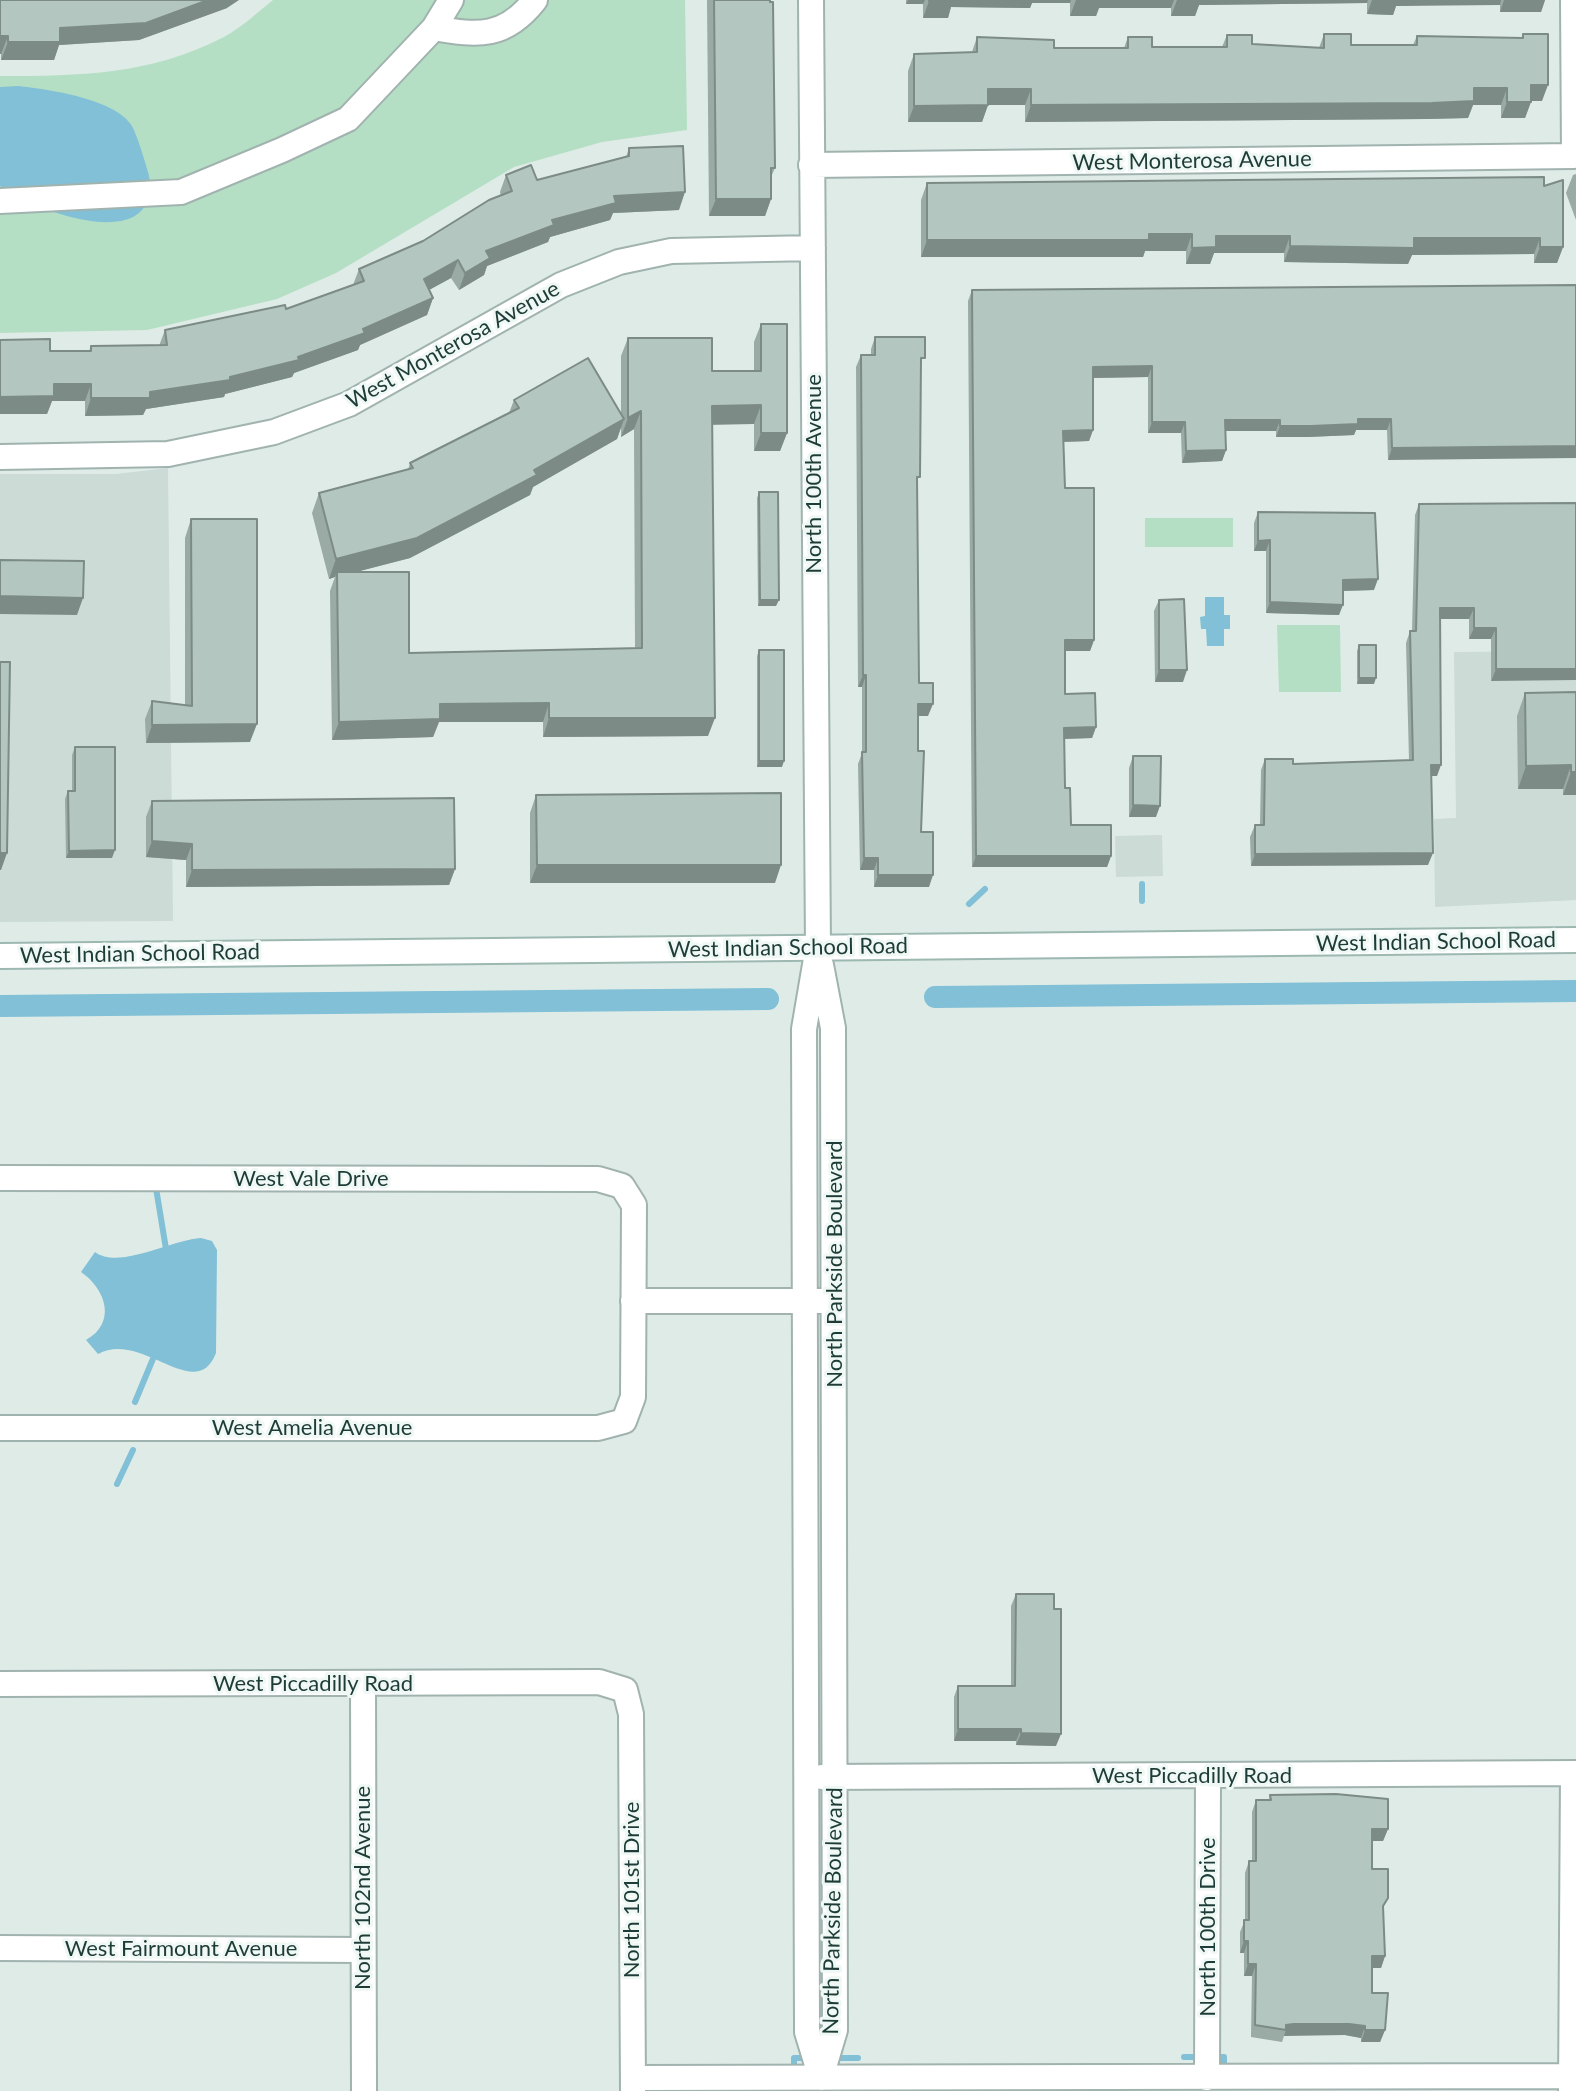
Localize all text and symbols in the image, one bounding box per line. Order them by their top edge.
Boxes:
street label: West Monterosa Avenue [1072,146,1312,176]
street label: West Monterosa Avenue [342,275,564,415]
street label: North 100th Avenue [801,374,827,574]
street label: West Indian School Road [1316,927,1556,957]
street label: West Indian School Road [668,933,908,963]
street label: West Indian School Road [20,939,260,969]
street label: North Parkside Boulevard [822,1140,848,1388]
street label: West Vale Drive [233,1166,389,1192]
street label: West Amelia Avenue [212,1415,412,1441]
street label: West Piccadilly Road [213,1671,413,1697]
street label: West Piccadilly Road [1092,1763,1292,1789]
street label: North 102nd Avenue [350,1786,376,1990]
street label: North Parkside Boulevard [818,1787,848,2035]
street label: North 101st Drive [619,1802,645,1978]
street label: North 100th Drive [1195,1837,1221,2017]
street label: West Fairmount Avenue [65,1936,297,1962]

